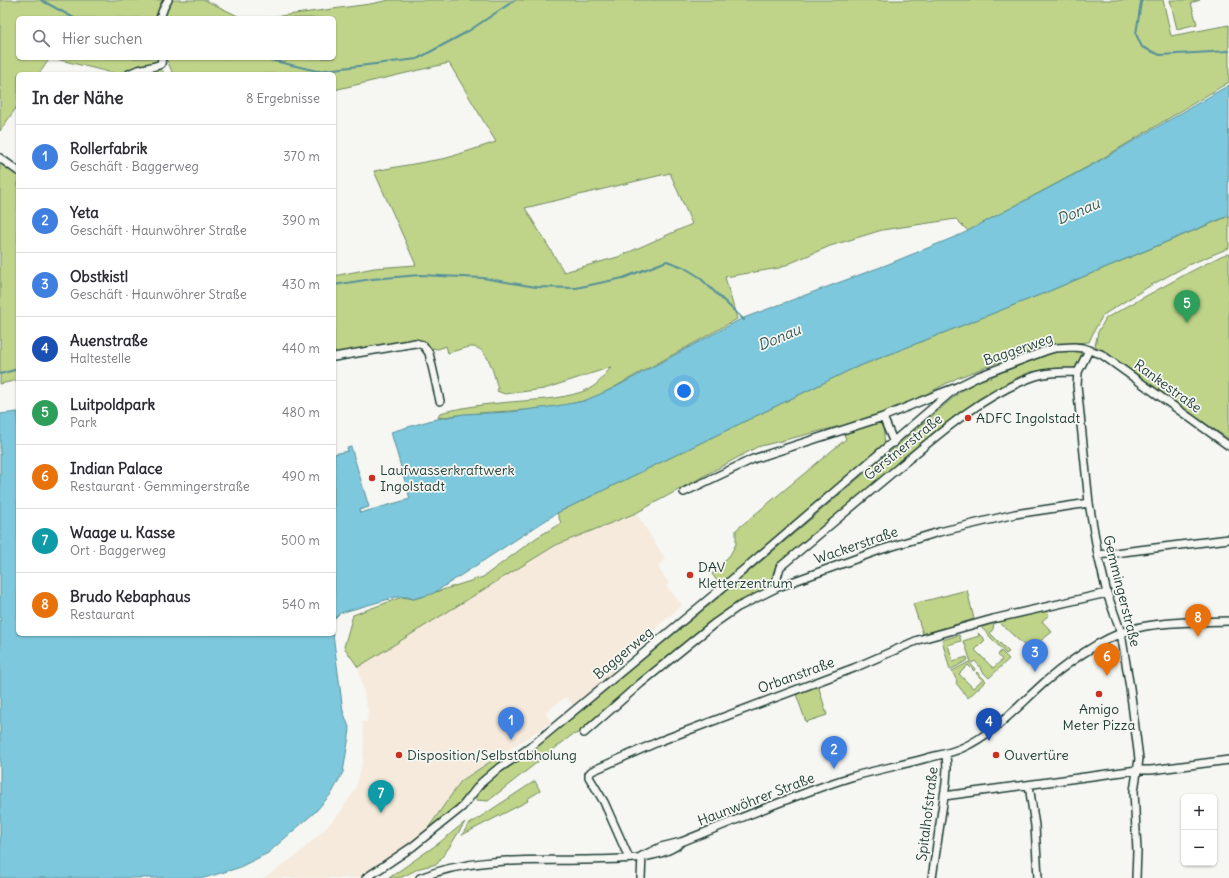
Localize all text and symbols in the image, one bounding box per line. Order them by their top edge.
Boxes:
search box [16,16,336,60]
icon: search [30,27,52,49]
text: Hier suchen [62,29,142,48]
text: In der Nähe [32,87,124,109]
text: 8 Ergebnisse [246,90,320,107]
text: Rollerfabrik [70,139,147,158]
text: 1 [42,148,48,165]
text: 370 m [283,148,320,165]
text: Geschäft · Baggerweg [70,158,199,175]
water label: Donau [1054,193,1104,229]
text: Yeta [70,203,99,222]
text: 2 [41,212,49,229]
text: 390 m [282,212,320,229]
text: Geschäft · Haunwöhrer Straße [70,222,247,239]
text: Obstkistl [70,267,128,286]
text: 3 [41,276,49,293]
text: 430 m [282,276,320,293]
text: Geschäft · Haunwöhrer Straße [70,286,247,303]
pin: 5 [1174,290,1200,323]
water label: Donau [755,319,805,355]
street label: Baggerweg [981,329,1055,369]
text: Auenstraße [70,331,148,350]
text: 4 [41,340,49,357]
text: 440 m [282,340,320,357]
text: Haltestelle [70,350,131,367]
street label: Rankestraße [1131,355,1205,417]
your location [674,381,694,401]
text: Luitpoldpark [70,395,155,414]
text: 5 [41,404,49,421]
text: 480 m [282,404,320,421]
place label: ADFC Ingolstadt [976,409,1080,427]
street label: Gerstnerstraße [860,410,946,484]
marker: ADFC Ingolstadt [963,413,973,423]
text: Park [70,414,97,431]
text: Indian Palace [70,459,163,478]
place label: Laufwasserkraftwerk Ingolstadt [380,461,515,495]
text: 6 [41,468,49,485]
text: 490 m [282,468,320,485]
marker: Laufwasserkraftwerk Ingolstadt [367,473,377,483]
text: Restaurant · Gemmingerstraße [70,478,250,495]
street label: Wackerstraße [812,522,900,568]
text: Waage u. Kasse [70,523,175,542]
text: 7 [42,532,48,549]
text: 500 m [281,532,320,549]
street label: Gemmingerstraße [1099,533,1145,649]
text: Ort · Baggerweg [70,542,166,559]
place label: DAV Kletterzentrum [698,558,793,592]
marker: DAV Kletterzentrum [685,570,695,580]
text: Brudo Kebaphaus [70,587,191,606]
text: 8 [41,596,49,613]
text: 540 m [282,596,320,613]
pin: 8 [1185,604,1211,637]
text: Restaurant [70,606,135,623]
street label: Baggerweg [589,623,657,683]
pin: 3 [1022,639,1048,672]
pin: 6 [1094,643,1120,676]
street label: Orbanstraße [755,653,837,697]
marker: Amigo Meter Pizza [1094,689,1104,699]
place label: Amigo Meter Pizza [1063,700,1135,734]
pin: 1 [498,707,524,740]
pin: 4 [976,708,1002,741]
pin: 2 [821,736,847,769]
place label: Disposition/Selbstabholung [407,746,577,764]
place label: Ouvertüre [1004,746,1069,764]
marker: Disposition/Selbstabholung [394,750,404,760]
marker: Ouvertüre [991,750,1001,760]
street label: Spitalhofstraße [912,766,942,862]
street label: Haunwöhrer Straße [695,768,817,830]
pin: 7 [368,780,394,813]
map controls [1181,794,1217,866]
button: + [1181,794,1217,830]
button: − [1181,830,1217,866]

